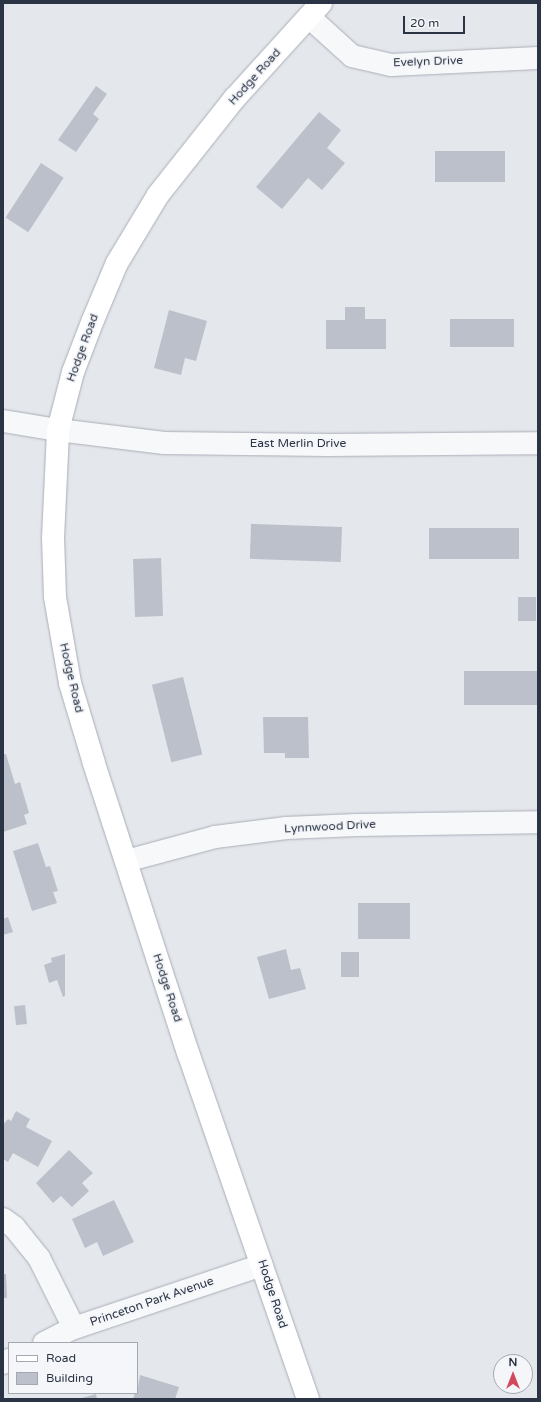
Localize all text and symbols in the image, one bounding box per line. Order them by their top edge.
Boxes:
scale bar [405,8,467,34]
text: 20 m [410,16,439,30]
street label: Hodge Road [226,46,284,108]
street label: Evelyn Drive [393,54,463,70]
street label: Hodge Road [64,312,102,384]
street label: East Merlin Drive [250,437,346,451]
street label: Hodge Road [56,642,86,714]
street label: Lynnwood Drive [284,817,376,837]
street label: Hodge Road [149,952,185,1024]
street label: Hodge Road [254,1258,290,1330]
street label: Princeton Park Avenue [88,1274,216,1330]
legend [8,1342,138,1394]
text: Road [46,1351,76,1365]
north arrow [493,1354,533,1394]
text: N [509,1356,517,1369]
text: Building [46,1371,93,1385]

